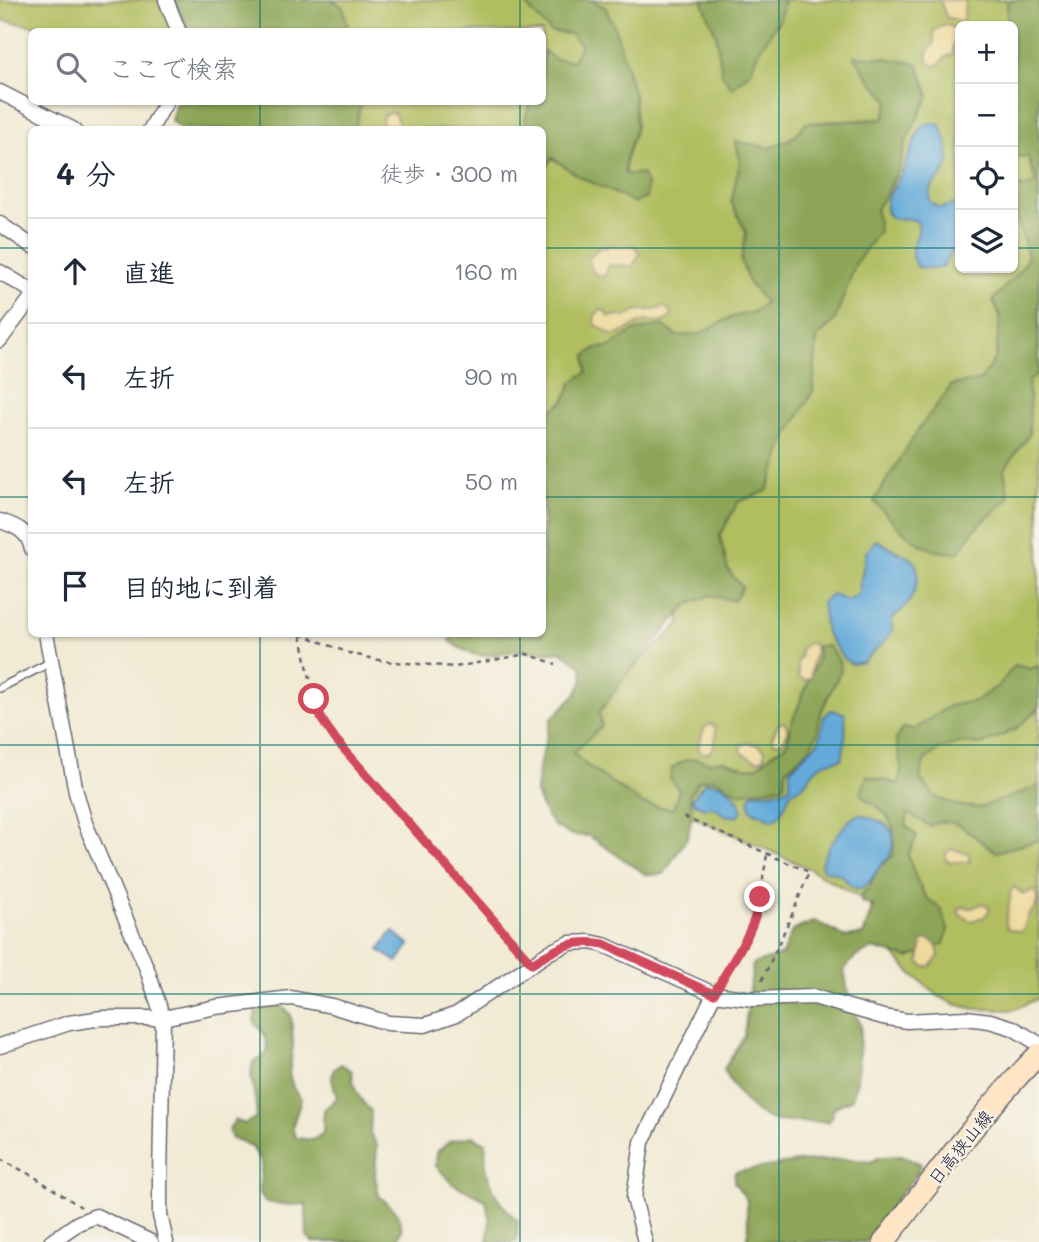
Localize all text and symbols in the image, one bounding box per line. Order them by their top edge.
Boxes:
map controls [955,21,1018,273]
button: + [955,21,1018,84]
search box [28,28,546,105]
icon: search [52,48,90,86]
text: ここで検索 [108,51,238,85]
button: − [955,84,1018,147]
button: locate [955,147,1018,210]
text: 4 分 [56,153,116,193]
text: 徒歩 · 300 m [380,158,518,188]
button: layers [955,210,1018,273]
icon: ahead [56,252,94,290]
text: 直進 [123,255,175,289]
text: 160 m [454,256,518,286]
icon: left [56,357,94,395]
text: 左折 [123,360,175,394]
text: 90 m [465,361,518,391]
icon: left [56,462,94,500]
text: 左折 [123,465,175,499]
text: 50 m [465,466,518,496]
icon: arrive [56,567,94,605]
text: 目的地に到着 [123,570,279,604]
route start [298,683,329,714]
route end [744,881,775,912]
street label: 日高狭山線 [922,1104,998,1190]

